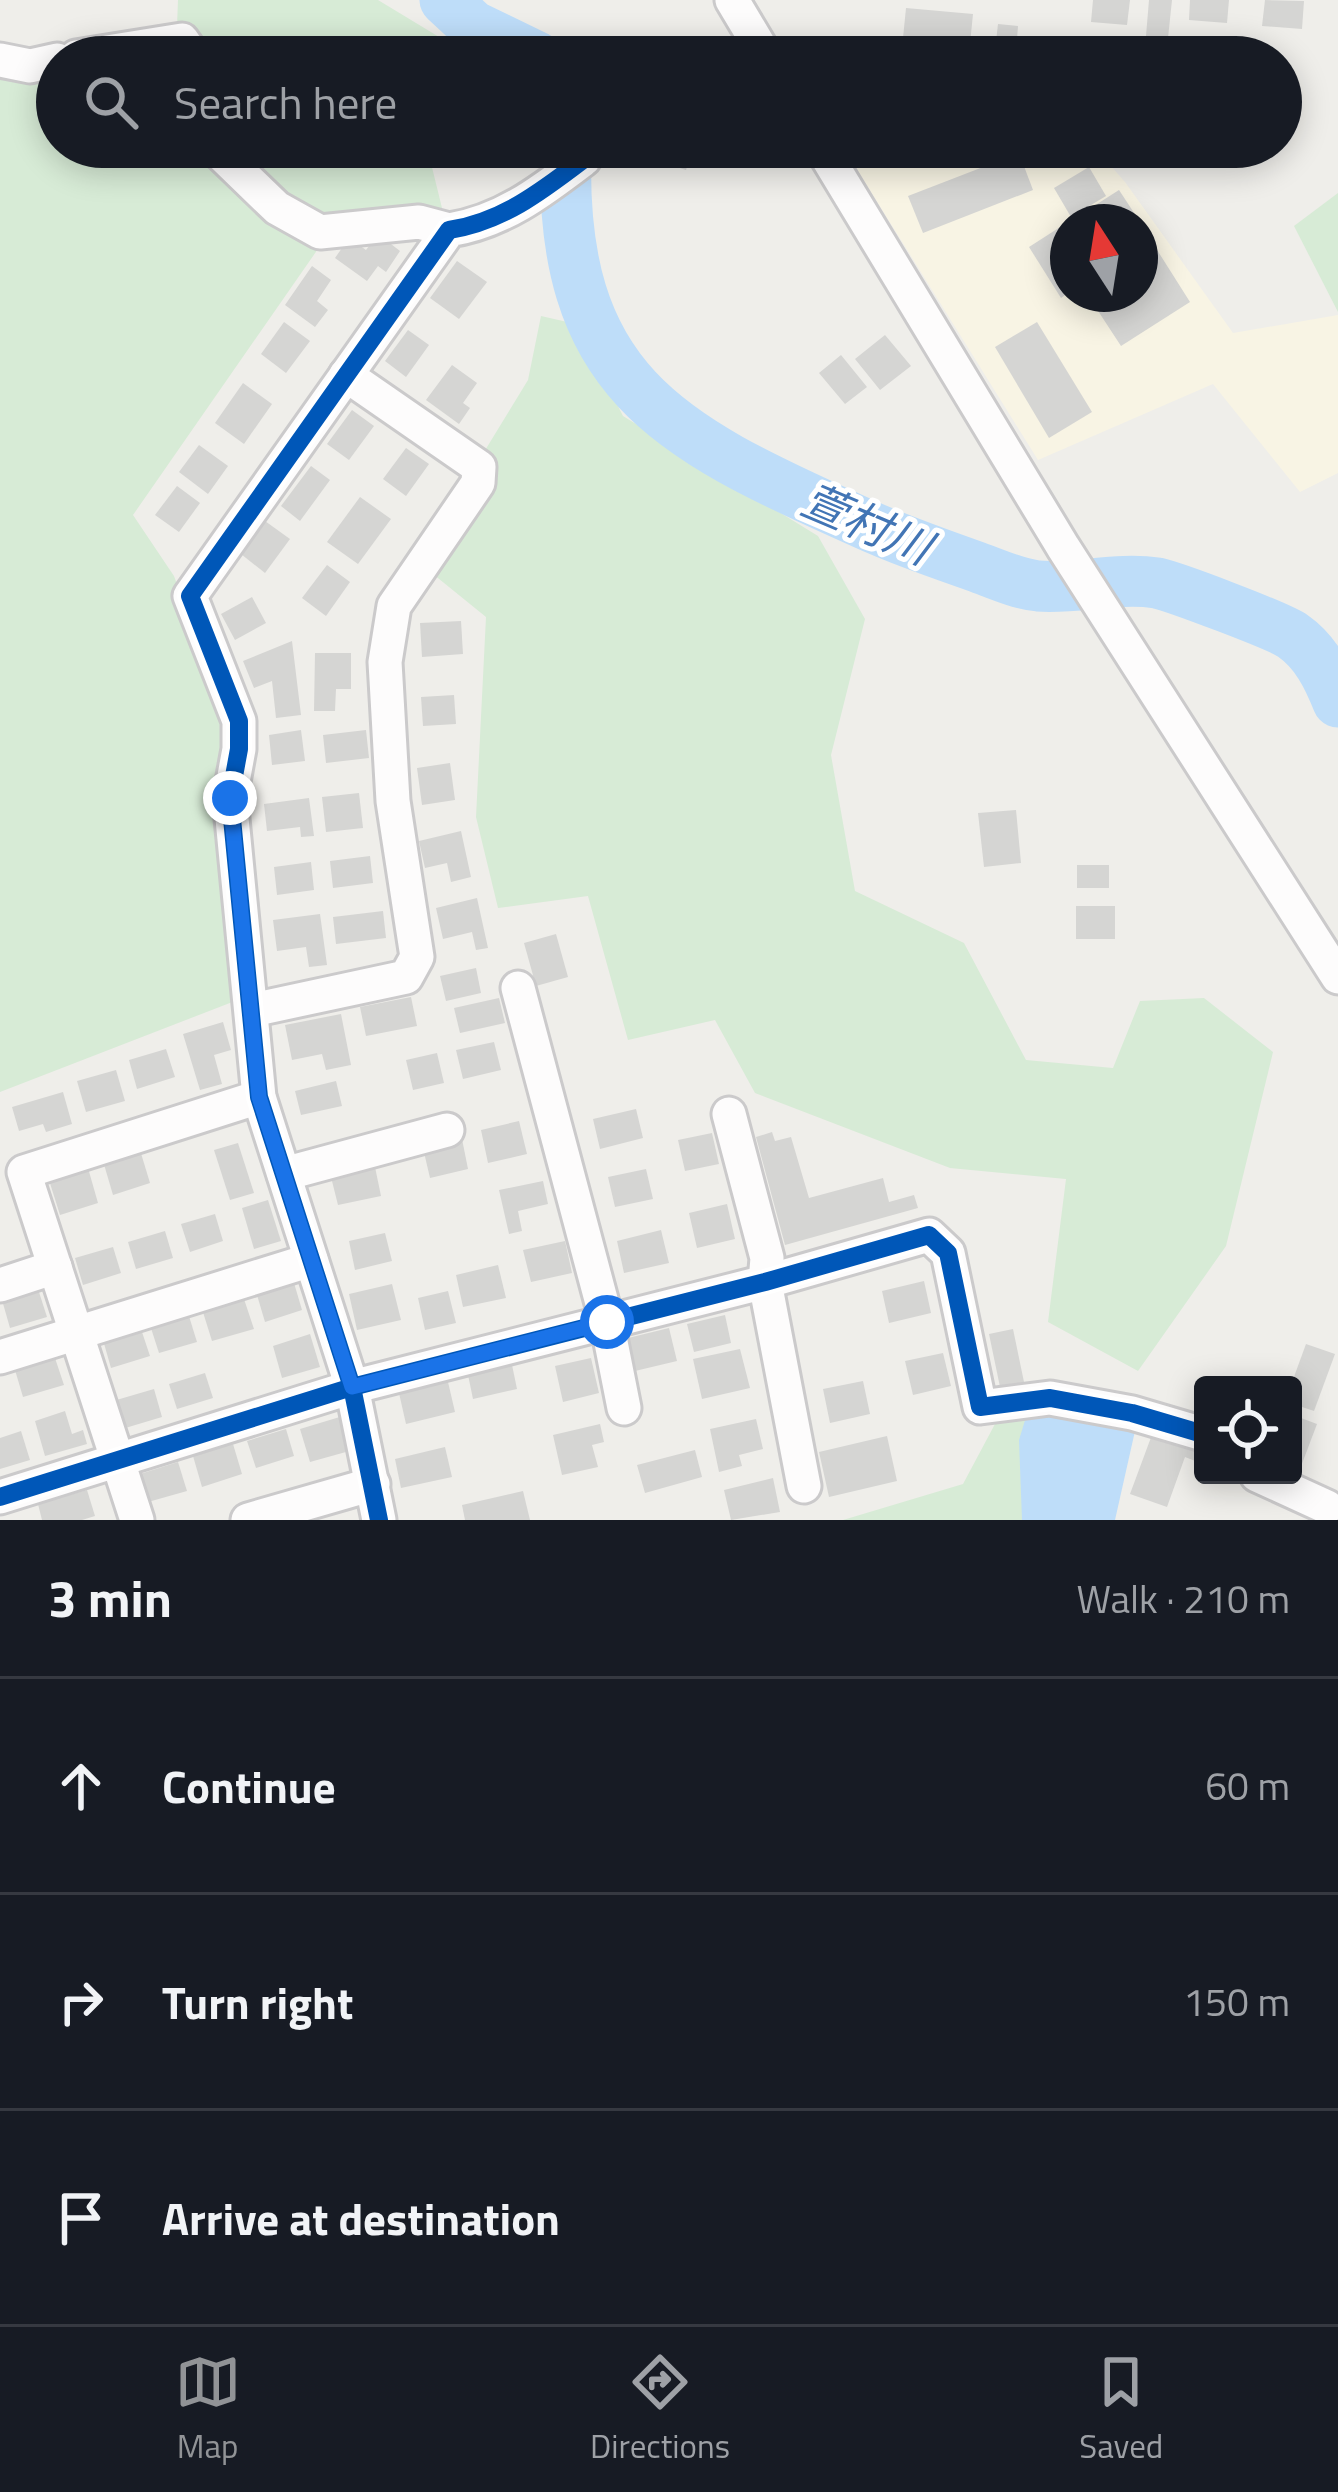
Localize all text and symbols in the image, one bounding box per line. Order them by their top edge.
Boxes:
search box [36,36,1302,168]
text: Search here [174,68,397,136]
icon: search [78,69,144,135]
north arrow [1050,204,1158,312]
water label: 萱村川 [792,465,946,582]
route end [203,771,257,825]
route start [580,1295,634,1349]
map controls [1194,1376,1302,1484]
button: locate [1194,1376,1302,1484]
text: 3 min [48,1559,172,1637]
text: Walk · 210 m [1076,1569,1290,1628]
text: Continue [162,1752,336,1820]
icon: ahead [48,1753,114,1819]
text: 60 m [1205,1756,1290,1815]
text: Turn right [162,1968,353,2036]
icon: right [48,1969,114,2035]
text: 150 m [1183,1972,1290,2031]
text: Arrive at destination [162,2184,560,2252]
icon: arrive [48,2185,114,2251]
tab: Map [175,2349,241,2471]
tab: Directions [590,2349,730,2471]
tab: Saved [1079,2349,1163,2471]

